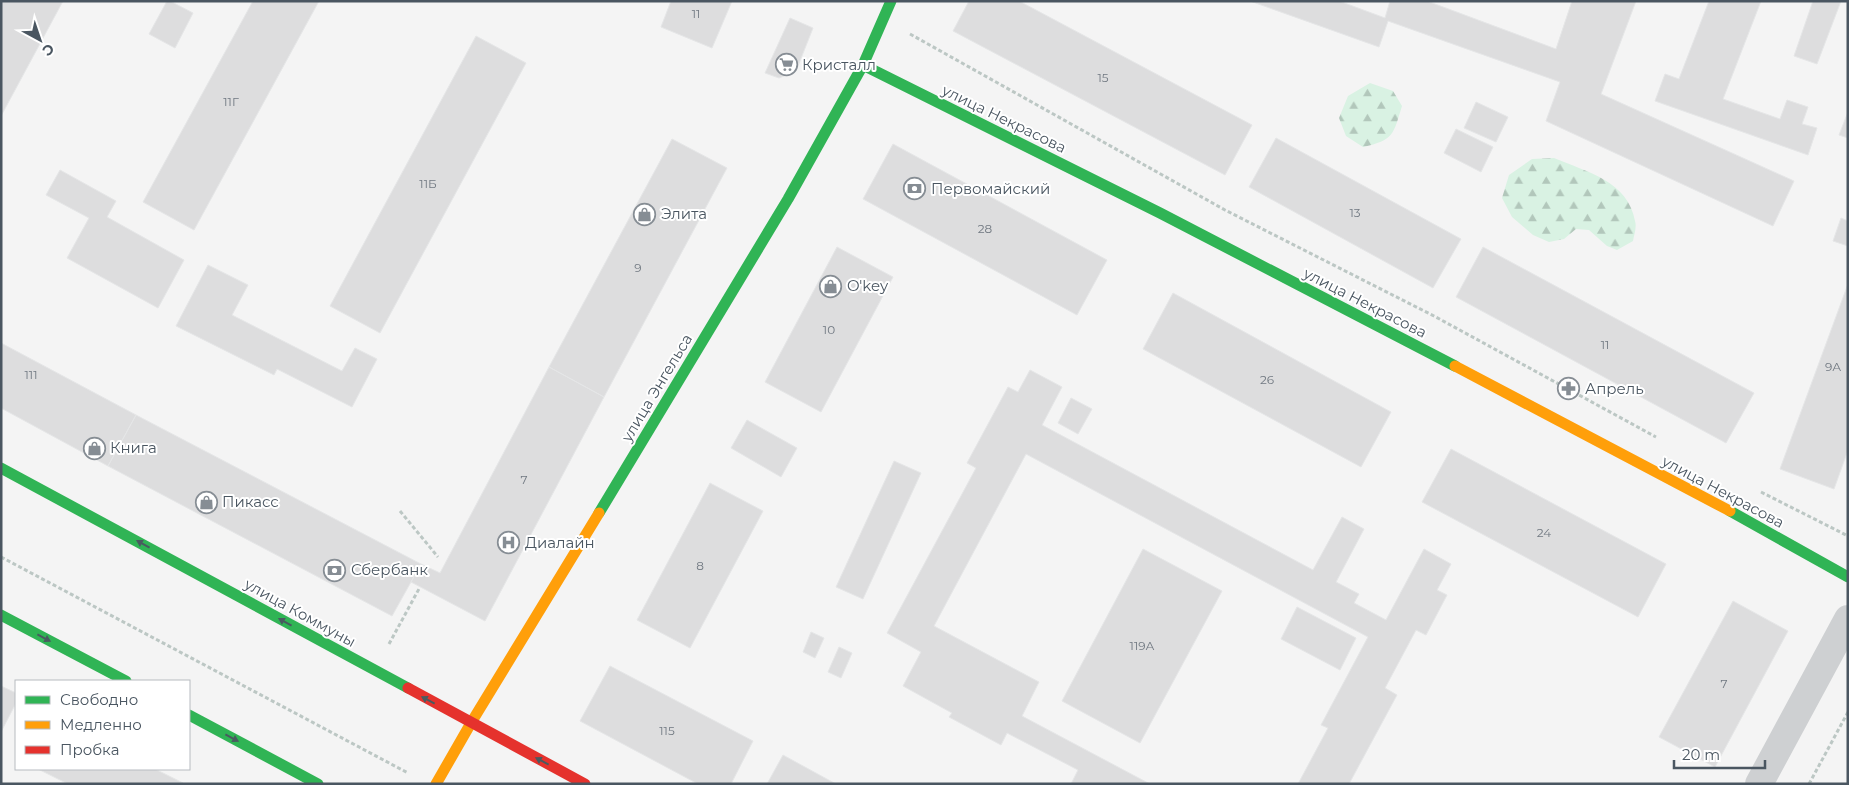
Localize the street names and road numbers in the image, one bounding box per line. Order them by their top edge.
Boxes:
street label: улица Некрасова [938,80,1069,157]
street label: улица Некрасова [1300,263,1430,342]
street label: улица Энгельса [616,330,696,446]
street label: улица Некрасова [1658,451,1788,532]
street label: улица Коммуны [240,574,359,651]

